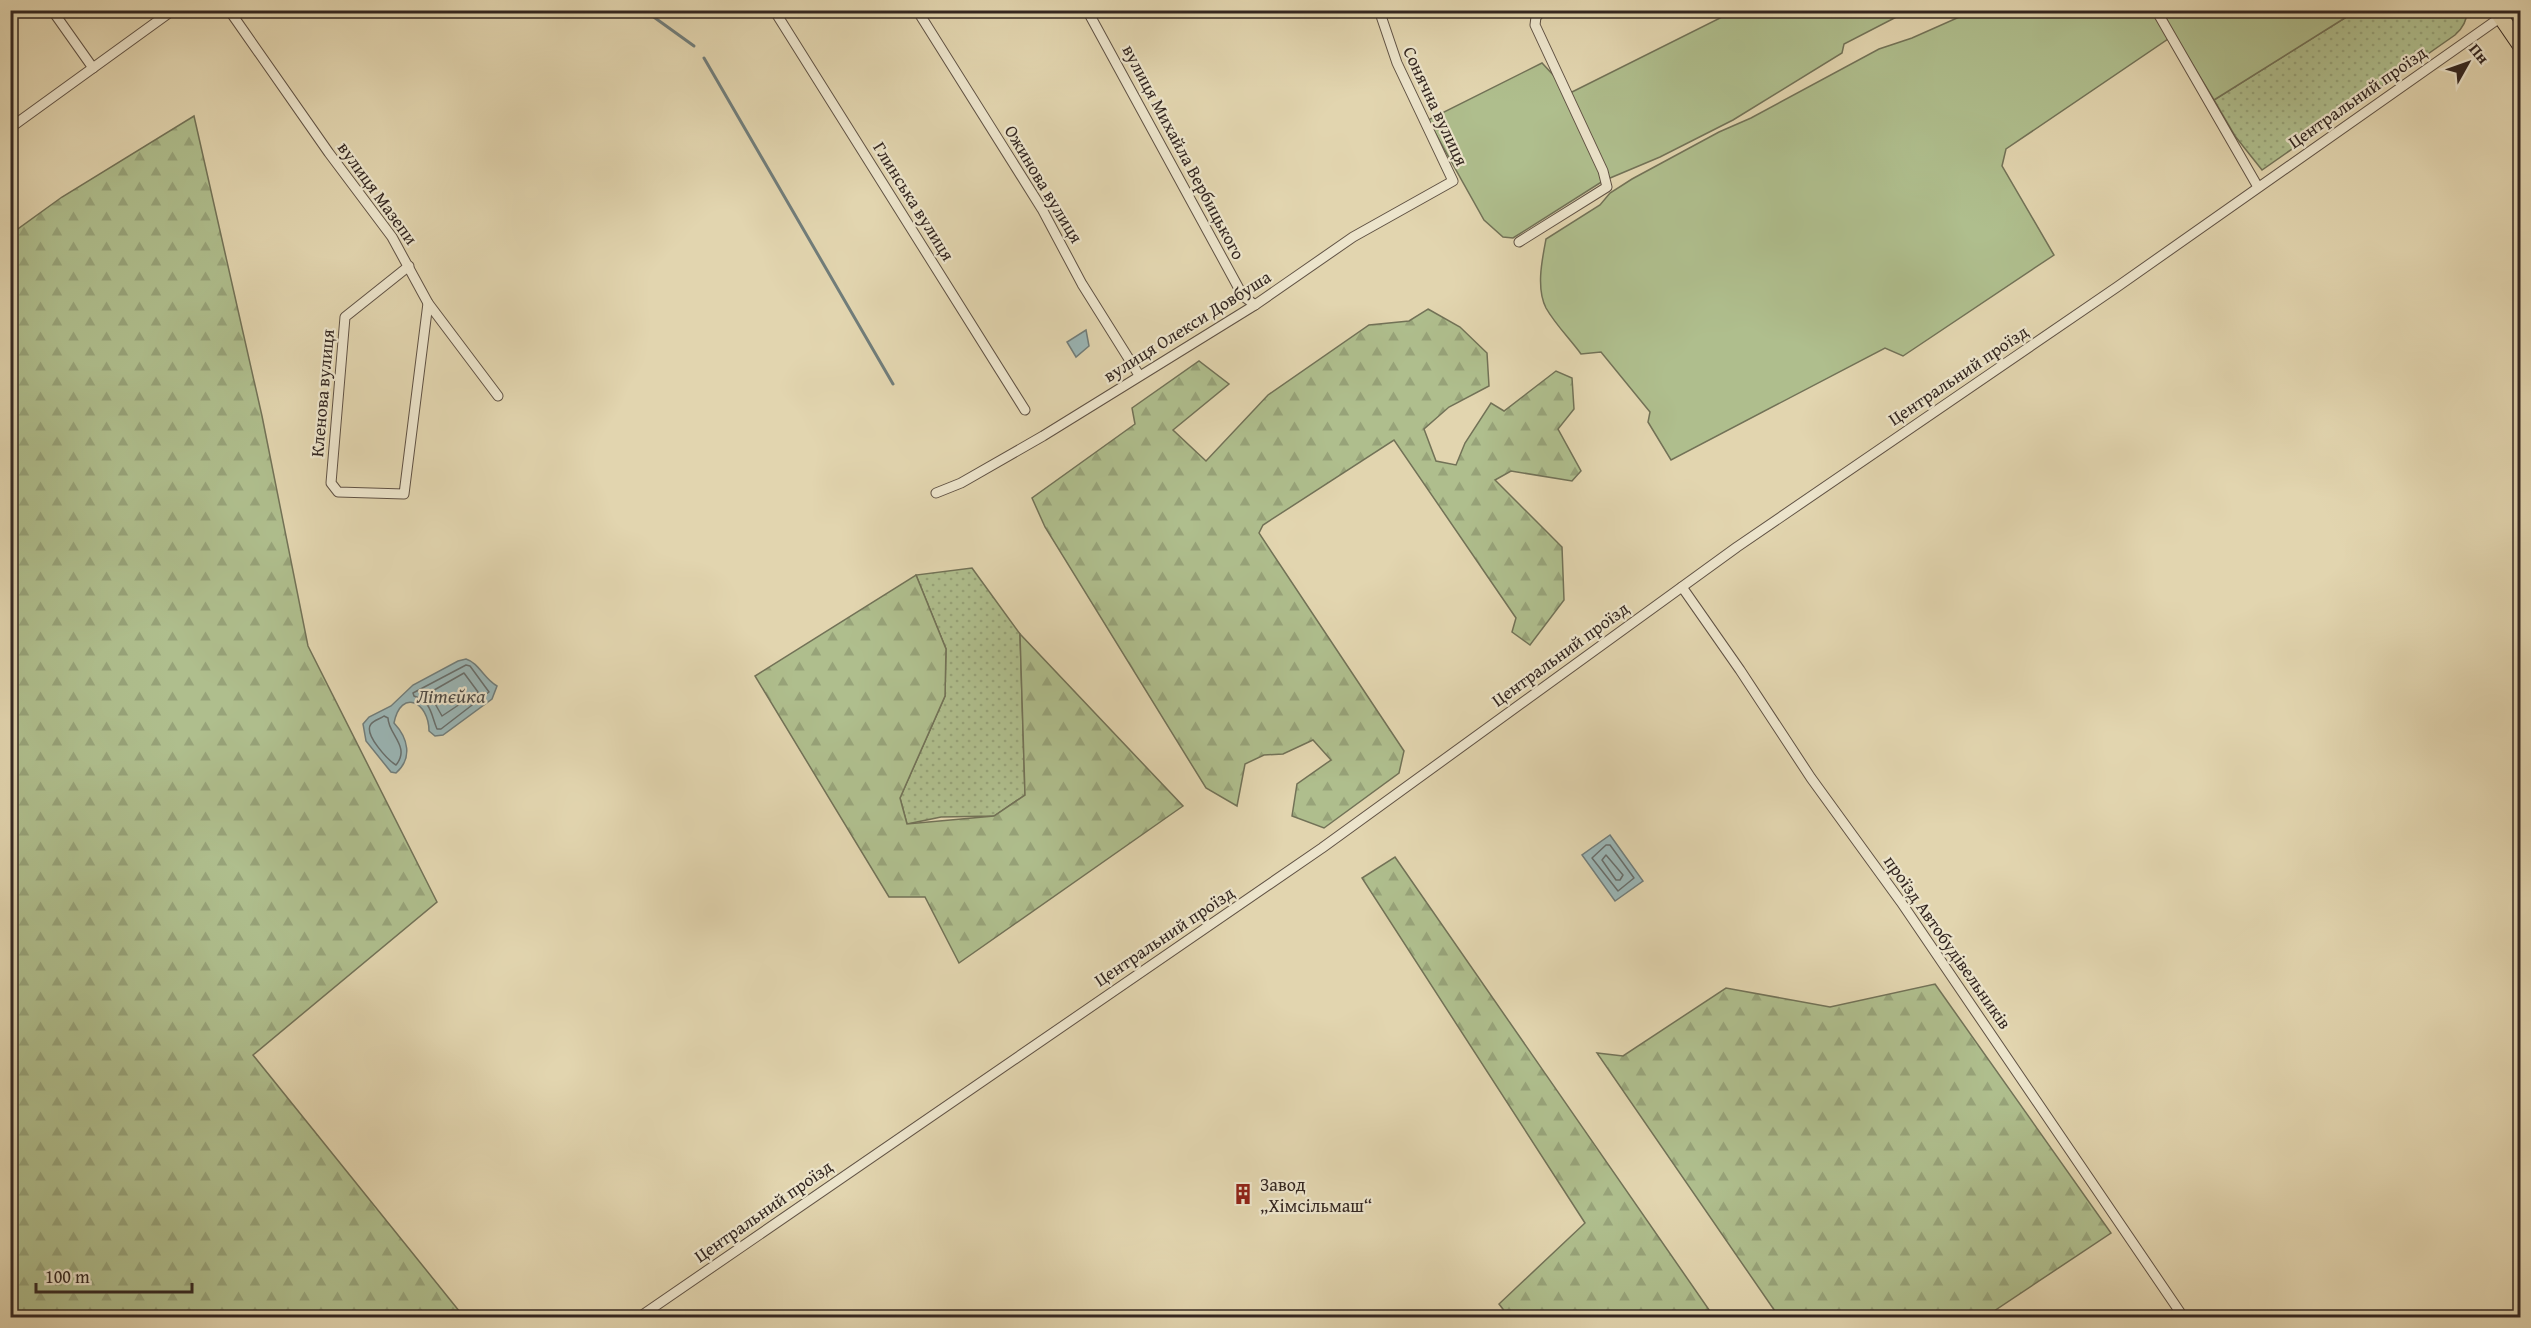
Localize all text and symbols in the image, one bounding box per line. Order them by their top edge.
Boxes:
north arrow [2438,33,2498,93]
text: Пн [2464,38,2495,69]
street label: Центральний проїзд [2282,39,2432,155]
street label: вулиця Михайла Вербицького [1116,40,1252,264]
street label: Сонячна вулиця [1396,42,1476,170]
street label: Ожинова вулиця [998,120,1090,248]
street label: вулиця Мазепи [331,136,425,250]
street label: Глинська вулиця [866,136,962,266]
street label: вулиця Олекси Довбуша [1098,263,1276,389]
street label: Центральний проїзд [1883,318,2034,432]
street label: Кленова вулиця [303,328,341,458]
street label: Центральний проїзд [1486,595,1634,713]
water label: Літєйка [417,681,486,710]
street label: проїзд Автобудівельників [1878,850,2019,1035]
street label: Центральний проїзд [1089,879,1240,993]
street label: Центральний проїзд [688,1153,838,1269]
place label: Завод „Хімсільмаш“ [1260,1171,1372,1219]
building icon: Завод „Хімсільмаш“ [1231,1182,1255,1206]
scale bar [36,1256,192,1294]
text: 100 m [45,1263,90,1290]

